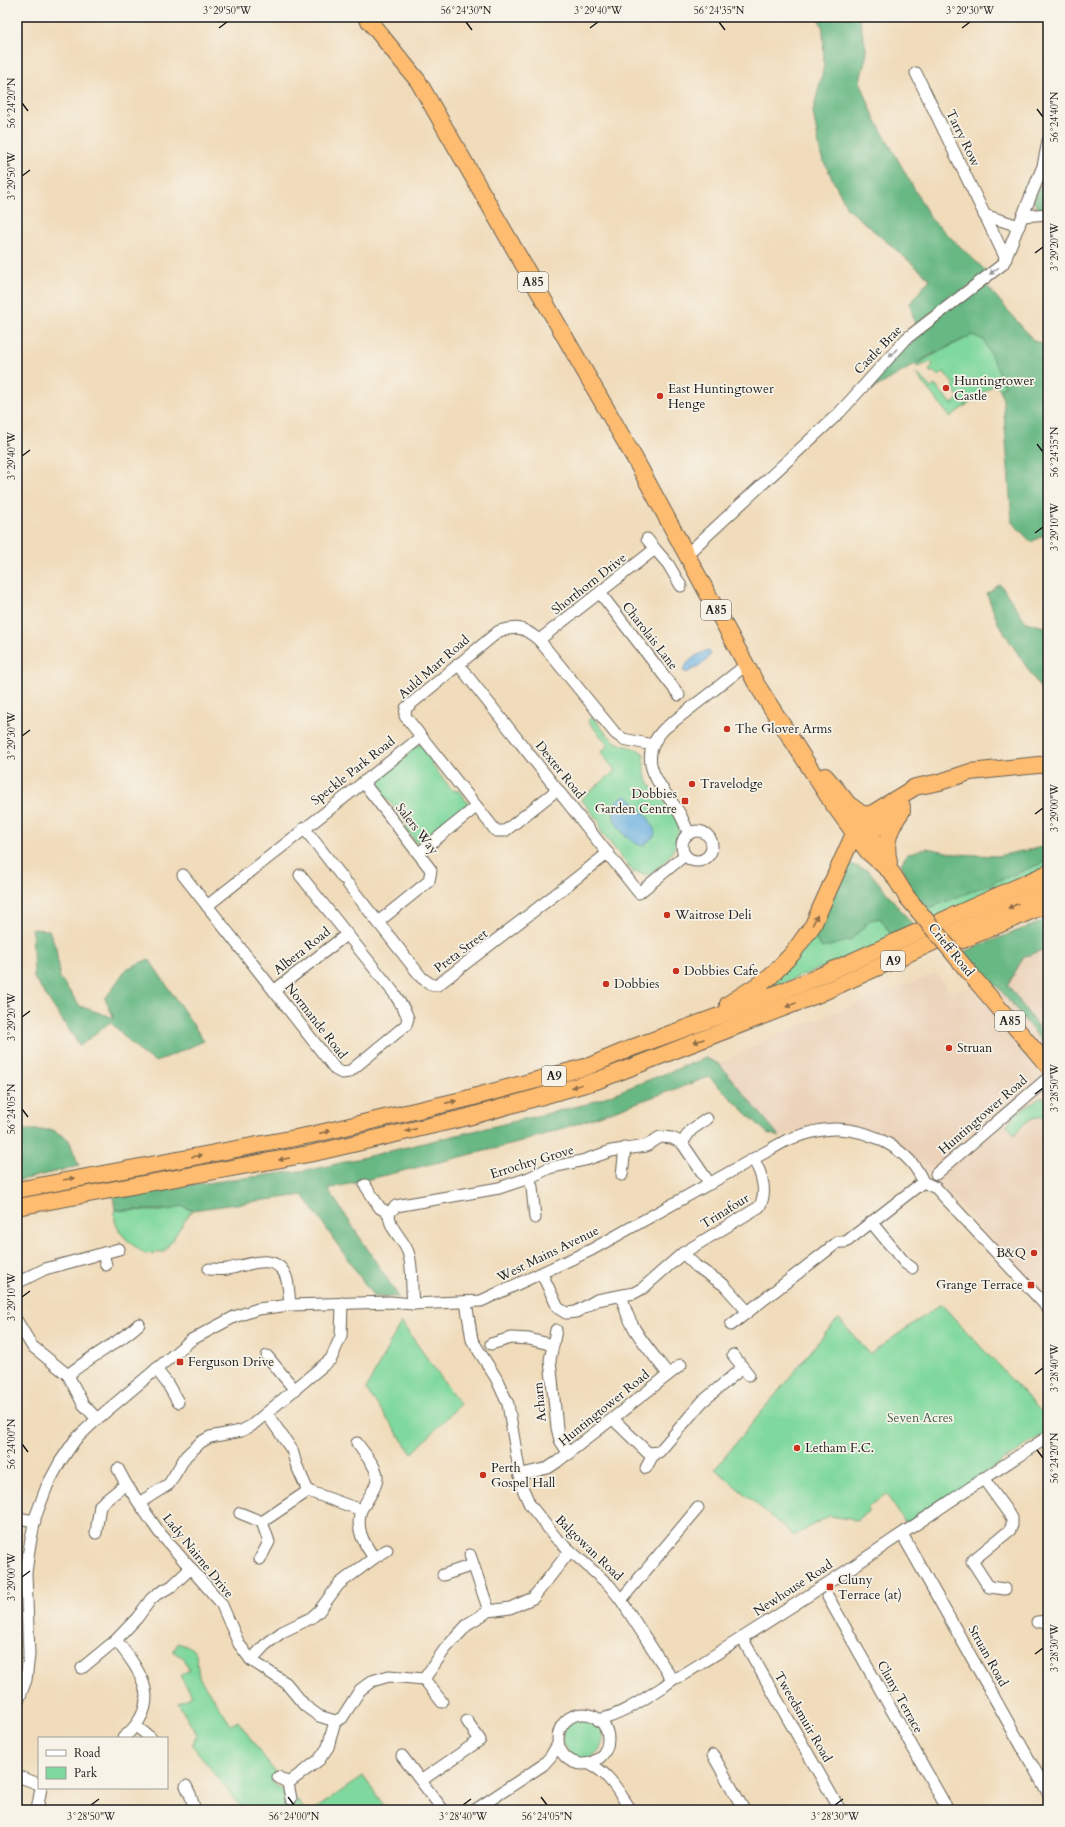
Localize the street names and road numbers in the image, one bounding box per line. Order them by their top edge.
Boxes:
street label: Tarry Row [941,106,985,170]
road number: A85 [518,272,548,292]
street label: Castle Brae [850,321,906,378]
street label: Shorthorn Drive [548,549,630,619]
street label: Charolais Lane [618,598,682,674]
road number: A85 [701,600,731,620]
street label: Auld Mart Road [395,631,474,703]
street label: Speckle Park Road [307,732,399,809]
street label: Dexter Road [531,737,589,803]
street label: Salers Way [391,800,443,859]
street label: Crieff Road [924,919,978,981]
street label: Albera Road [270,923,334,979]
street label: Preta Street [430,925,492,977]
road number: A9 [881,951,905,971]
street label: Normande Road [281,979,351,1063]
road number: A85 [995,1011,1025,1031]
road number: A9 [542,1066,566,1086]
street label: Huntingtower Road [935,1071,1031,1159]
street label: Errochty Grove [488,1141,576,1183]
street label: Trinafour [697,1189,753,1233]
street label: West Mains Avenue [493,1222,602,1287]
street label: Huntingtower Road [555,1366,653,1450]
street label: Acharn [529,1381,551,1423]
street label: Lady Nairne Drive [158,1510,238,1602]
street label: Balgowan Road [551,1511,627,1585]
street label: Newhouse Road [750,1556,836,1620]
street label: Struan Road [964,1622,1012,1690]
street label: Cluny Terrace [873,1657,927,1737]
street label: Tweedsmuir Road [770,1668,836,1766]

